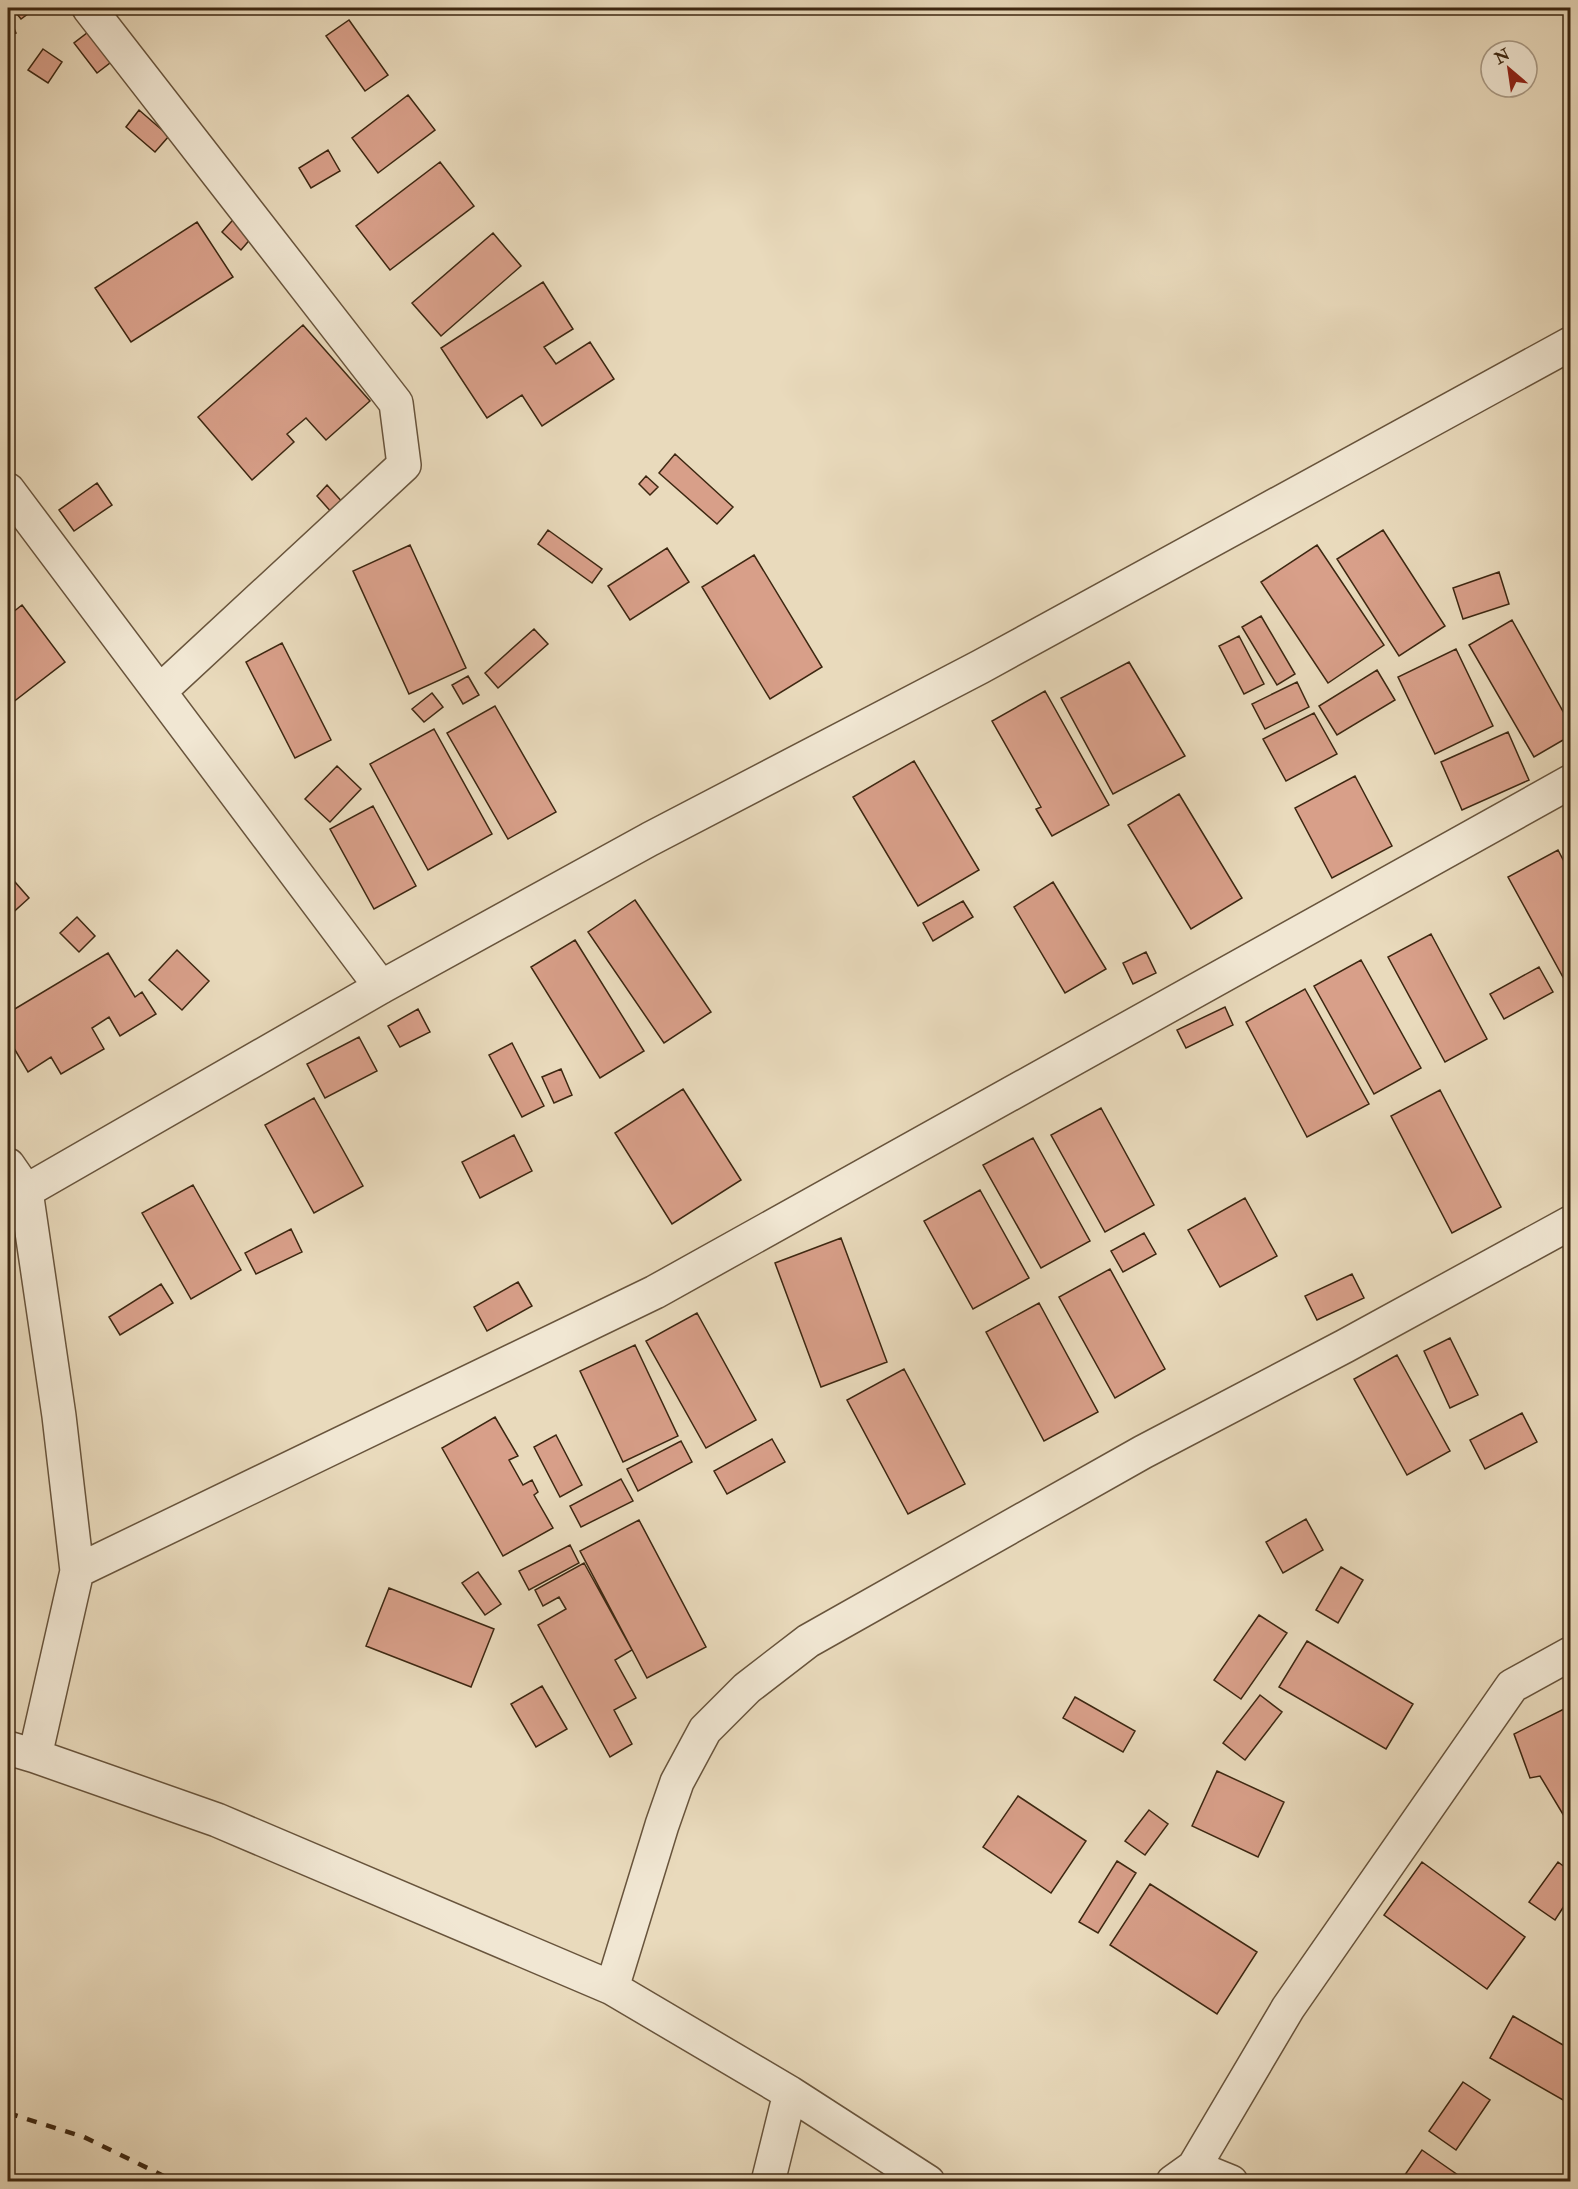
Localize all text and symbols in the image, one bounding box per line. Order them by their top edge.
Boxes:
north arrow [1479,39,1539,99]
text: N [1490,44,1514,69]

